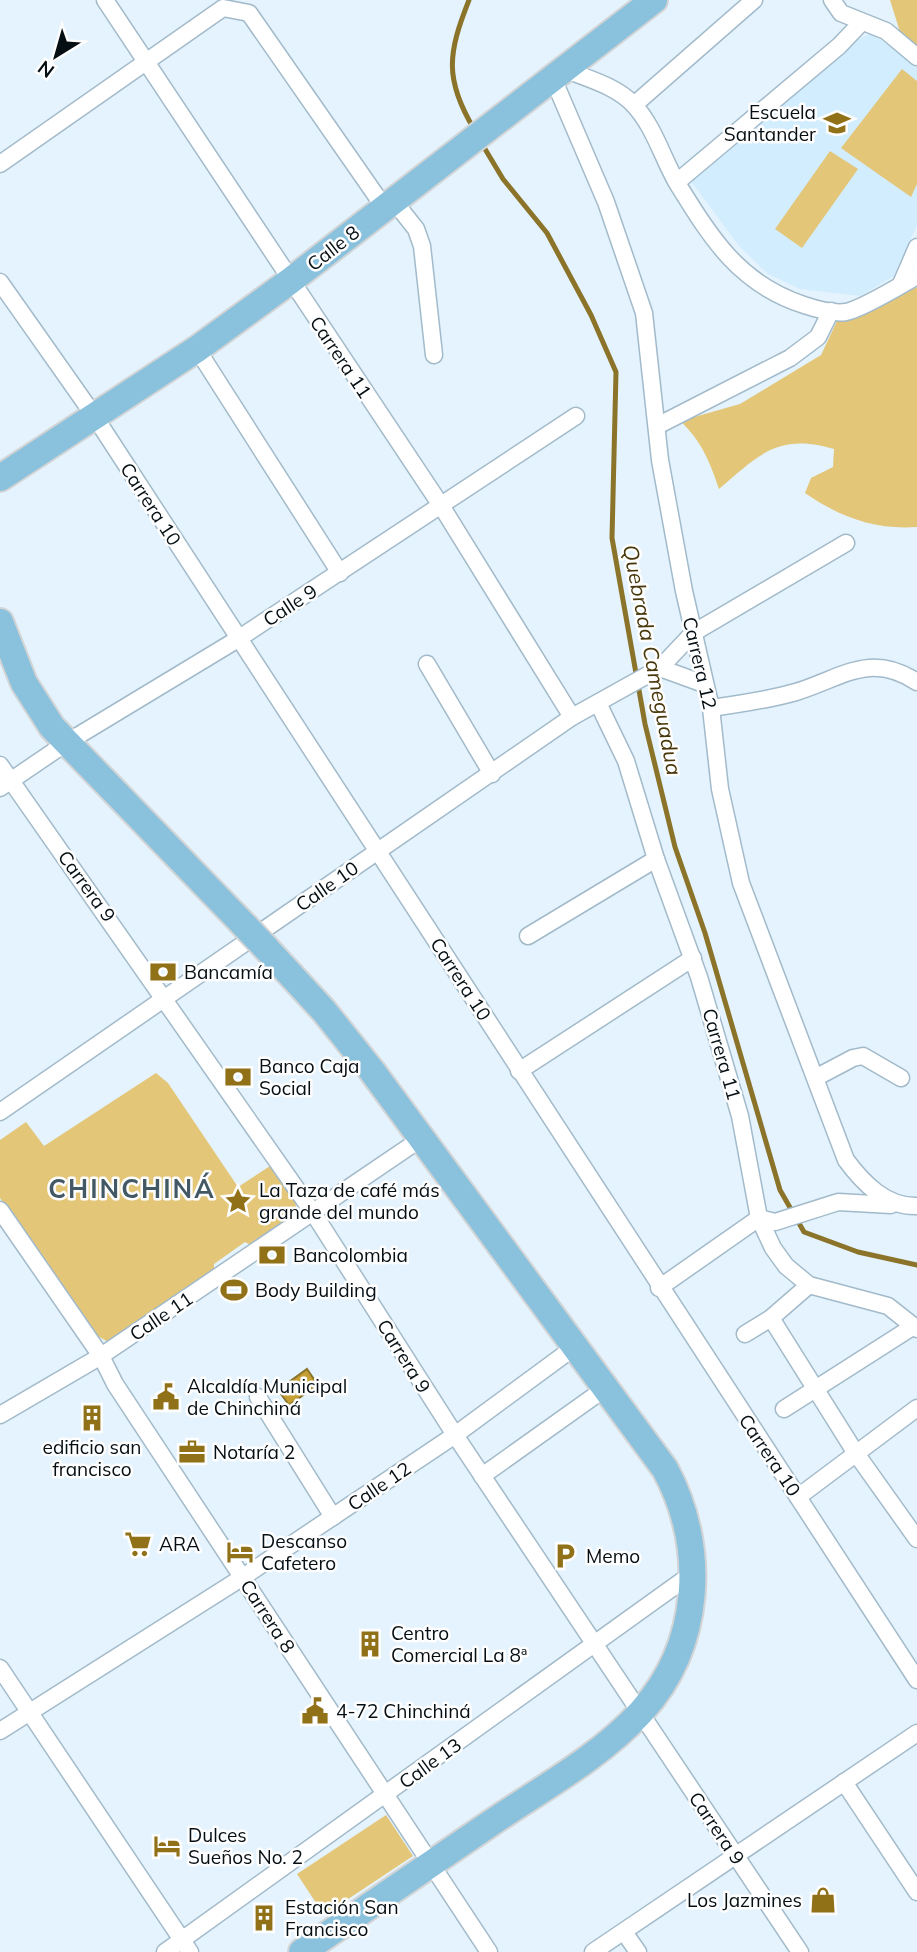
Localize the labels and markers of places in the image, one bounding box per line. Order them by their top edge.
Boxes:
place label: Escuela Santander [724,100,816,146]
school or university icon: Escuela Santander [822,108,852,138]
bank icon: Bancamía [148,957,178,987]
place label: Bancamía [184,960,273,984]
place label: Banco Caja Social [259,1054,359,1100]
bank icon: Banco Caja Social [223,1062,253,1092]
place label: La Taza de café más grande del mundo [259,1178,440,1224]
place icon: La Taza de café más grande del mundo [223,1186,253,1216]
bank icon: Bancolombia [257,1240,287,1270]
place label: Bancolombia [293,1243,408,1267]
sports icon: Body Building [219,1275,249,1305]
place label: Body Building [255,1278,377,1302]
place label: Alcaldía Municipal de Chinchiná [187,1374,347,1420]
public building icon: Alcaldía Municipal de Chinchiná [151,1382,181,1412]
building icon: edificio san francisco [77,1403,107,1433]
place label: edificio san francisco [43,1435,141,1481]
office icon: Notaría 2 [177,1437,207,1467]
place label: Notaría 2 [213,1440,295,1464]
supermarket icon: ARA [123,1529,153,1559]
place label: Descanso Cafetero [261,1529,347,1575]
place label: ARA [159,1532,200,1556]
hotel icon: Descanso Cafetero [225,1537,255,1567]
parking icon: Memo [550,1541,580,1571]
place label: Memo [586,1544,640,1568]
place label: Centro Comercial La 8ª [391,1621,527,1667]
building icon: Centro Comercial La 8ª [355,1629,385,1659]
public building icon: 4-72 Chinchiná [300,1696,330,1726]
place label: 4-72 Chinchiná [336,1699,471,1723]
place label: Dulces Sueños No. 2 [188,1823,303,1869]
hotel icon: Dulces Sueños No. 2 [152,1831,182,1861]
shop icon: Los Jazmines [808,1885,838,1915]
place label: Los Jazmines [687,1888,802,1912]
place label: Estación San Francisco [285,1895,399,1941]
building icon: Estación San Francisco [249,1903,279,1933]

